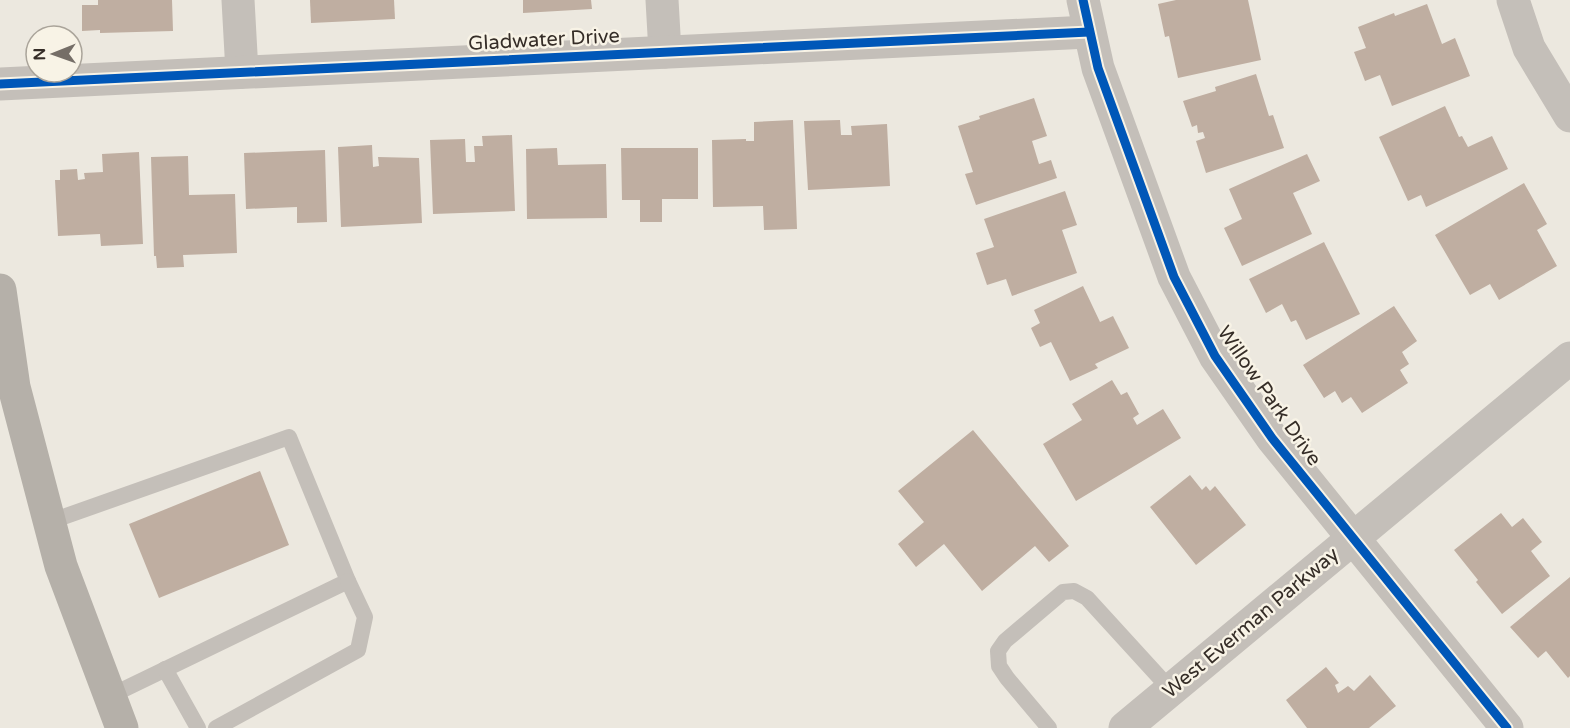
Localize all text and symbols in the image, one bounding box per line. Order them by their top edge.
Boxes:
north arrow [24,24,84,84]
street label: Gladwater Drive [468,24,620,56]
text: N [30,48,50,61]
street label: Willow Park Drive [1212,321,1326,471]
street label: West Everman Parkway [1158,542,1344,704]

